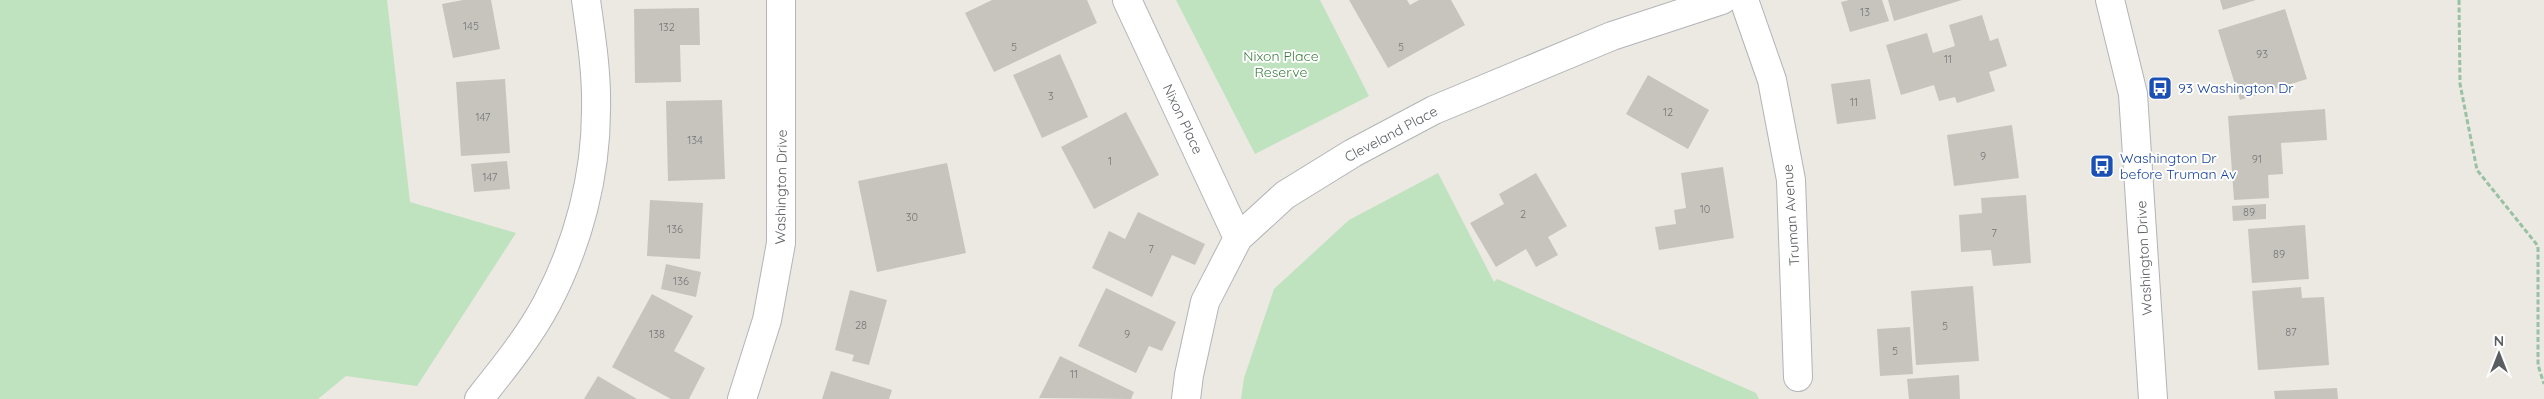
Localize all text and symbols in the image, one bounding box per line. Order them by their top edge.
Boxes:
house number: 13 [1860,5,1870,19]
house number: 145 [463,19,479,33]
house number: 132 [659,20,675,34]
house number: 5 [1011,40,1017,54]
house number: 5 [1398,40,1404,54]
park label: Nixon Place Reserve [1243,47,1319,81]
house number: 93 [2256,47,2268,61]
house number: 11 [1944,52,1952,66]
bus stop icon: 93 Washington Dr [2147,75,2173,101]
place label: 93 Washington Dr [2178,79,2294,97]
street label: Nixon Place [1159,81,1207,157]
house number: 3 [1048,89,1054,103]
house number: 11 [1850,95,1858,109]
street label: Cleveland Place [1341,102,1441,166]
house number: 12 [1663,105,1673,119]
house number: 147 [475,110,491,124]
street label: Washington Drive [771,129,791,245]
house number: 134 [687,133,703,147]
house number: 9 [1980,149,1986,163]
place label: Washington Dr before Truman Av [2120,149,2236,183]
house number: 91 [2252,152,2262,166]
bus stop icon: Washington Dr before Truman Av [2089,153,2115,179]
house number: 1 [1108,154,1112,168]
street label: Truman Avenue [1778,163,1804,267]
house number: 147 [482,170,498,184]
street label: Washington Drive [2132,200,2156,316]
house number: 10 [1700,202,1710,216]
house number: 89 [2243,205,2255,219]
house number: 2 [1520,207,1526,221]
house number: 30 [906,210,918,224]
house number: 136 [667,222,683,236]
house number: 7 [1991,226,1997,240]
house number: 7 [1148,242,1154,256]
house number: 89 [2273,247,2285,261]
house number: 136 [673,274,689,288]
house number: 28 [855,318,867,332]
house number: 5 [1942,319,1948,333]
house number: 87 [2285,325,2297,339]
house number: 138 [649,327,665,341]
house number: 9 [1124,327,1130,341]
north arrow [2474,329,2524,379]
text: N [2494,332,2504,350]
house number: 5 [1892,344,1898,358]
house number: 11 [1070,367,1078,381]

